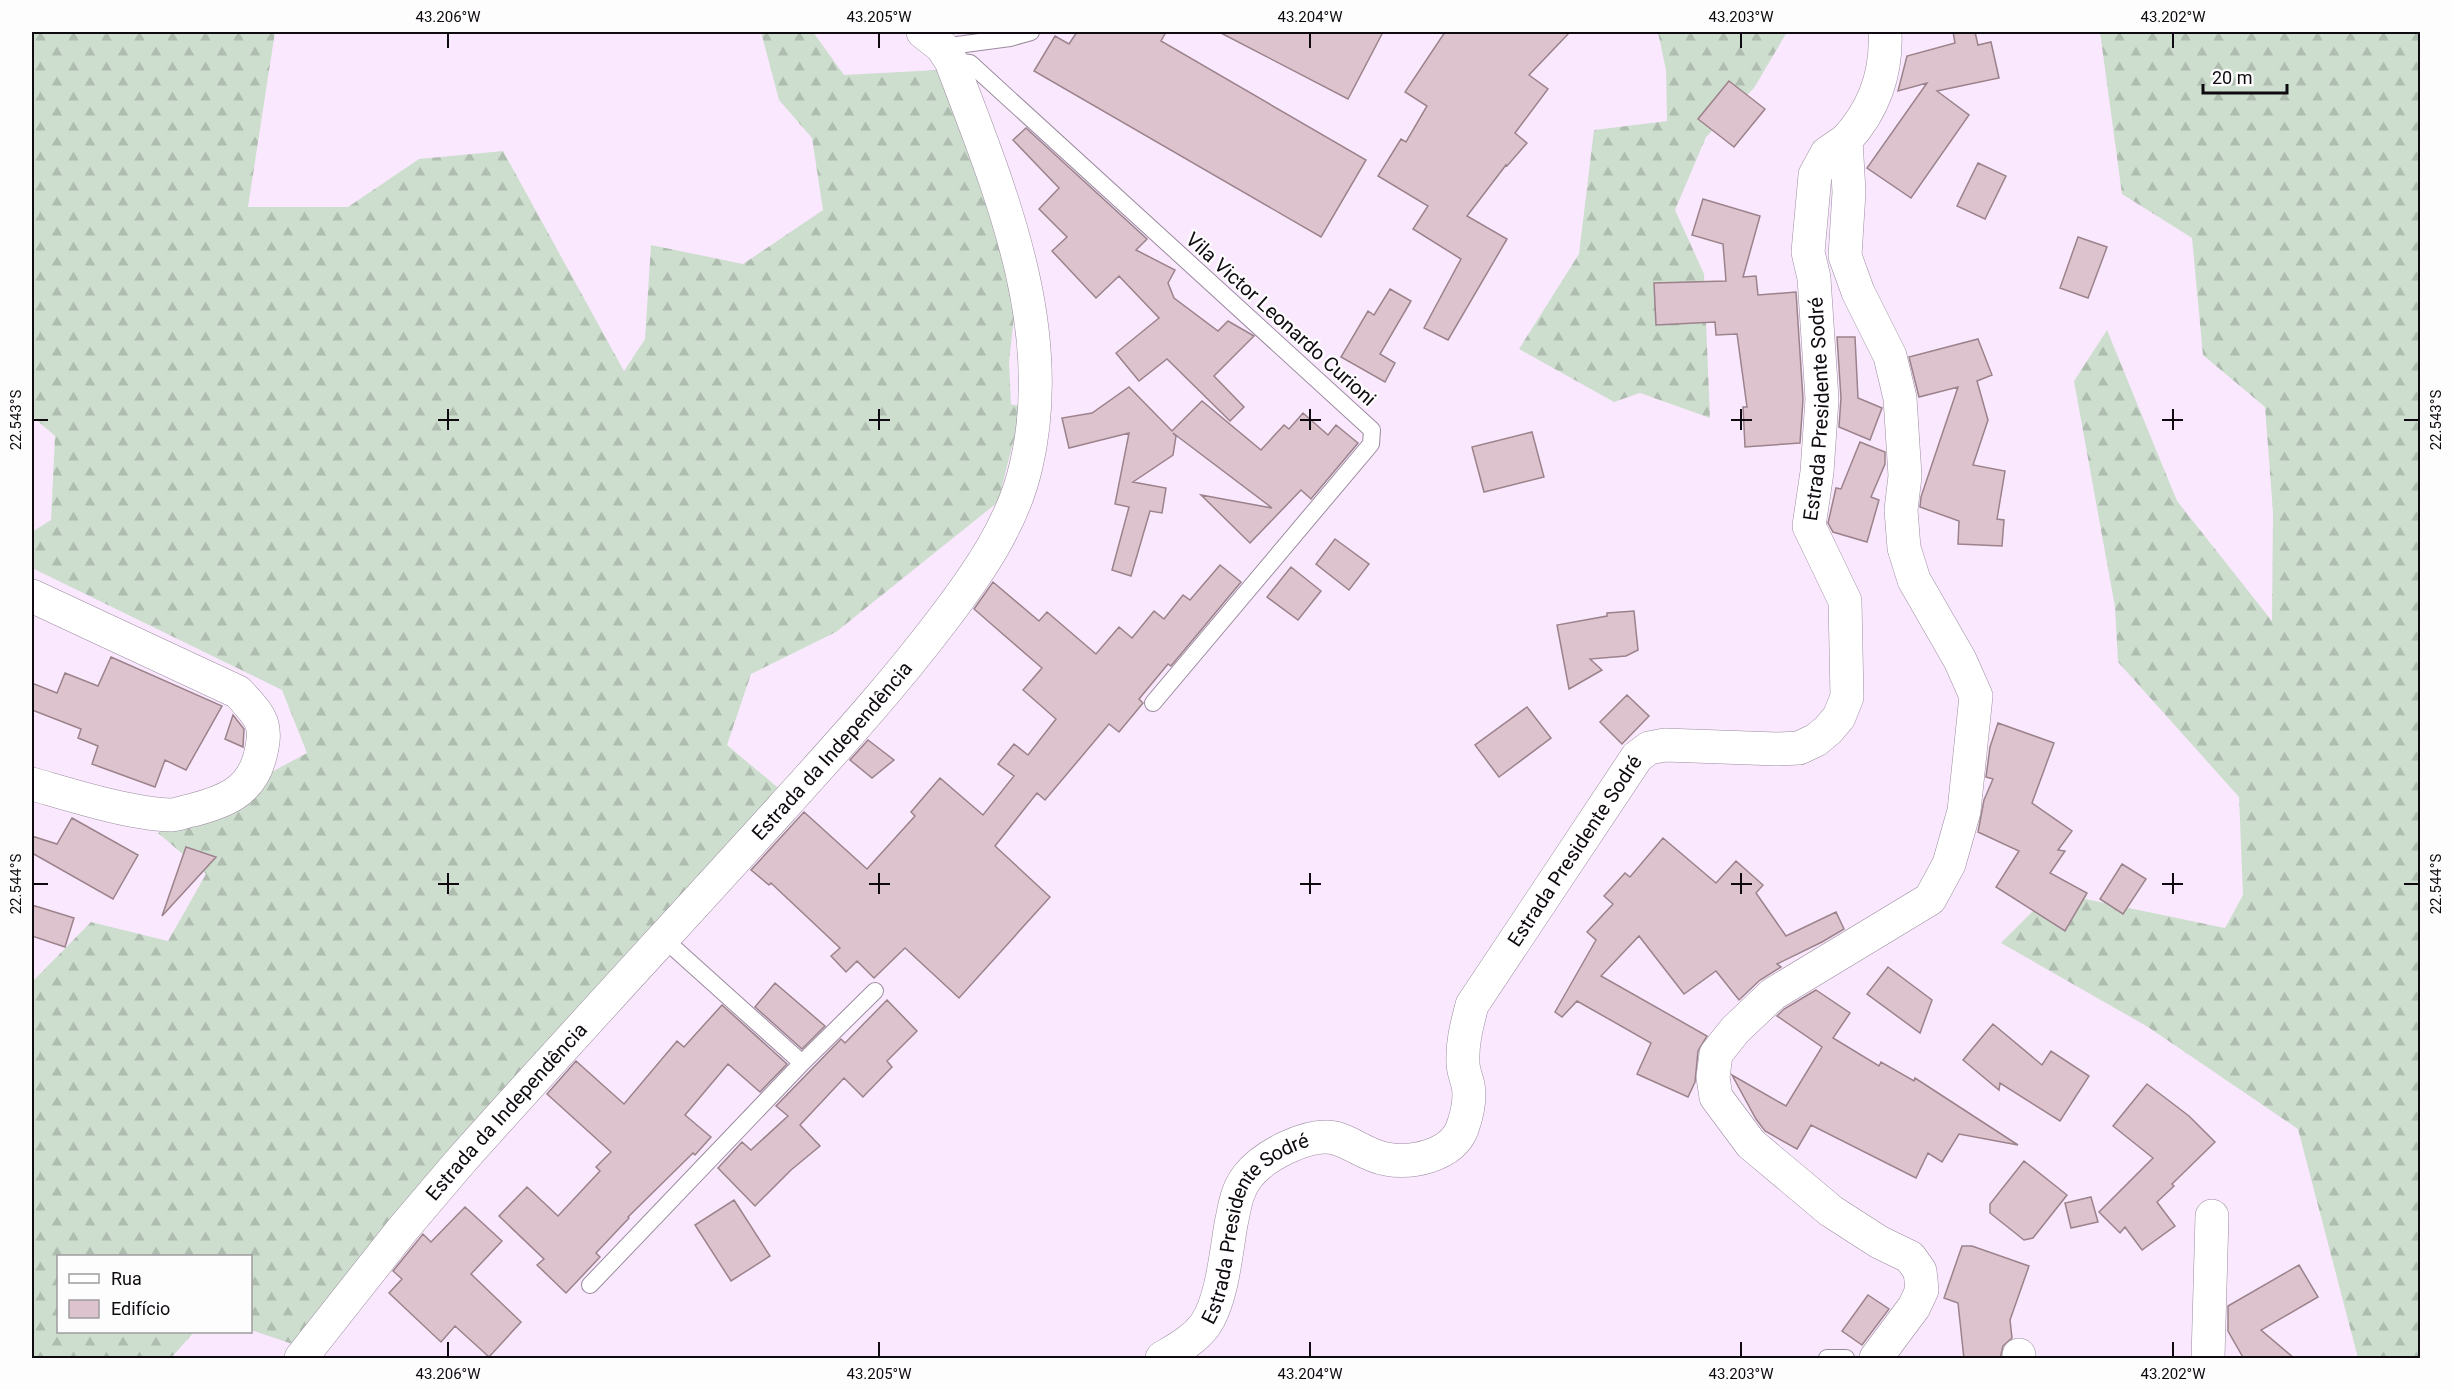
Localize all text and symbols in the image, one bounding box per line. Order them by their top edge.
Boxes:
text: 43.206°W [415,8,481,26]
text: 43.205°W [846,8,912,26]
text: 43.204°W [1277,8,1343,26]
text: 43.203°W [1708,8,1774,26]
text: 43.202°W [2140,8,2206,26]
scale bar [2203,57,2287,95]
text: 20 m [2212,67,2252,88]
street label: Vila Victor Leonardo Curioni [1181,227,1381,411]
street label: Estrada Presidente Sodré [1798,296,1834,522]
text: 22.543°S [7,390,25,450]
text: 22.543°S [2427,390,2445,450]
street label: Estrada da Independência [747,657,917,845]
street label: Estrada Presidente Sodré [1502,751,1647,951]
text: 22.544°S [7,854,25,914]
text: 22.544°S [2427,854,2445,914]
street label: Estrada da Independência [421,1018,592,1205]
street label: Estrada Presidente Sodré [1196,1128,1312,1328]
legend [57,1255,252,1333]
text: Rua [111,1268,142,1289]
text: Edifício [111,1298,170,1319]
text: 43.206°W [415,1365,481,1383]
text: 43.205°W [846,1365,912,1383]
text: 43.204°W [1277,1365,1343,1383]
text: 43.203°W [1708,1365,1774,1383]
text: 43.202°W [2140,1365,2206,1383]

